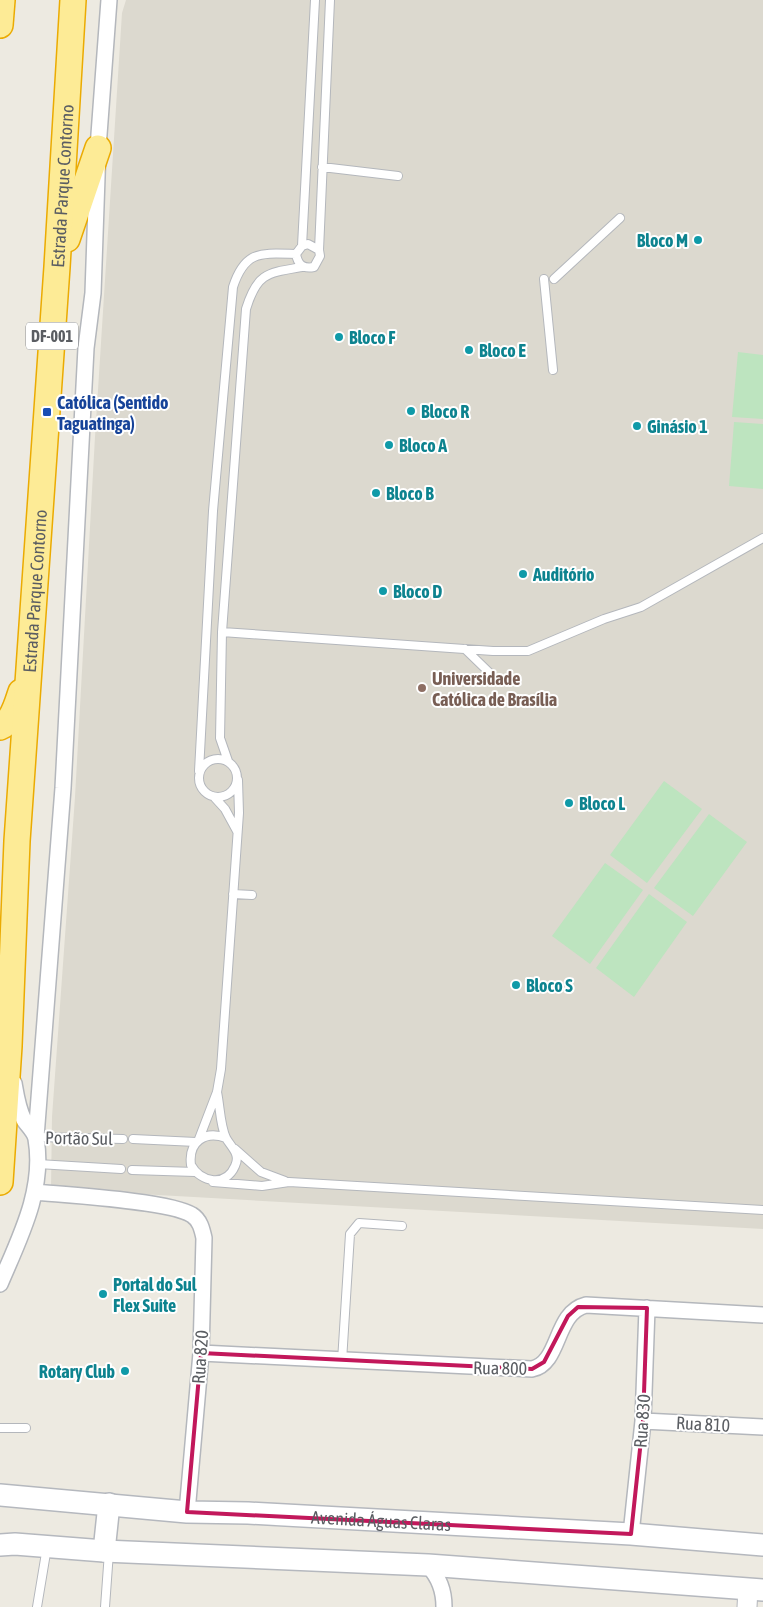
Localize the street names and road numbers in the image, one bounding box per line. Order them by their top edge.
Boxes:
street label: Estrada Parque Contorno [46,104,77,268]
road number: DF-001 [26,322,78,350]
street label: Estrada Parque Contorno [18,509,51,673]
street label: Portão Sul [45,1127,113,1149]
street label: Rua 820 [188,1329,212,1385]
street label: Rua 800 [473,1357,527,1379]
street label: Rua 830 [630,1393,654,1449]
street label: Rua 810 [676,1412,730,1436]
street label: Avenida Águas Claras [311,1506,451,1535]

